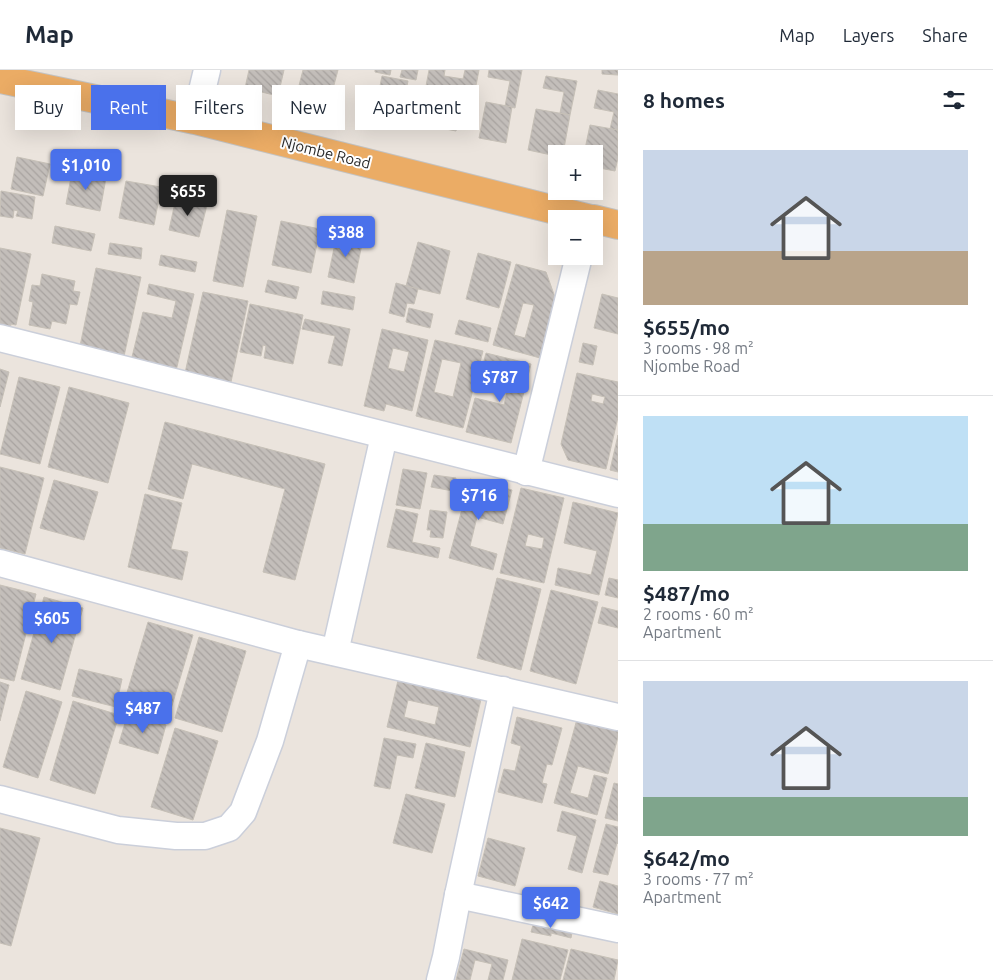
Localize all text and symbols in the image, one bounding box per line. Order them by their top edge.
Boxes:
text: Map [25,21,74,48]
text: Map [779,25,815,45]
text: Layers [843,25,894,45]
text: Share [922,25,968,45]
chip: Buy [15,85,81,130]
chip: Rent [91,85,166,130]
chip: Filters [176,85,262,130]
chip: New [272,85,345,130]
chip: Apartment [355,85,479,130]
icon: filters [940,86,968,114]
text: 8 homes [643,88,725,112]
street label: Njombe Road [280,133,372,172]
map controls [548,145,603,265]
button: + [548,145,603,200]
pin: $1,010 [45,148,127,191]
text: $1,010 [61,156,111,174]
pin: $655 [158,174,218,217]
text: $655 [170,182,206,200]
icon: home [761,183,851,273]
button: − [548,210,603,265]
pin: $388 [316,216,376,258]
text: $388 [328,223,364,241]
text: $655/mo [643,315,730,339]
text: 3 rooms · 98 m² [643,339,754,357]
text: Njombe Road [643,357,740,375]
pin: $787 [470,360,530,403]
text: $787 [482,368,518,386]
icon: home [761,448,851,538]
pin: $716 [449,478,509,521]
text: $716 [461,486,497,504]
text: $487/mo [643,581,730,605]
pin: $605 [22,602,82,644]
text: 2 rooms · 60 m² [643,605,754,623]
text: $605 [34,609,70,627]
text: Apartment [643,623,721,641]
pin: $487 [113,692,173,734]
text: $487 [125,699,161,717]
icon: home [761,713,851,803]
text: $642/mo [643,846,730,870]
text: 3 rooms · 77 m² [643,870,754,888]
pin: $642 [521,886,581,929]
text: Apartment [643,888,721,906]
text: $642 [533,894,569,912]

